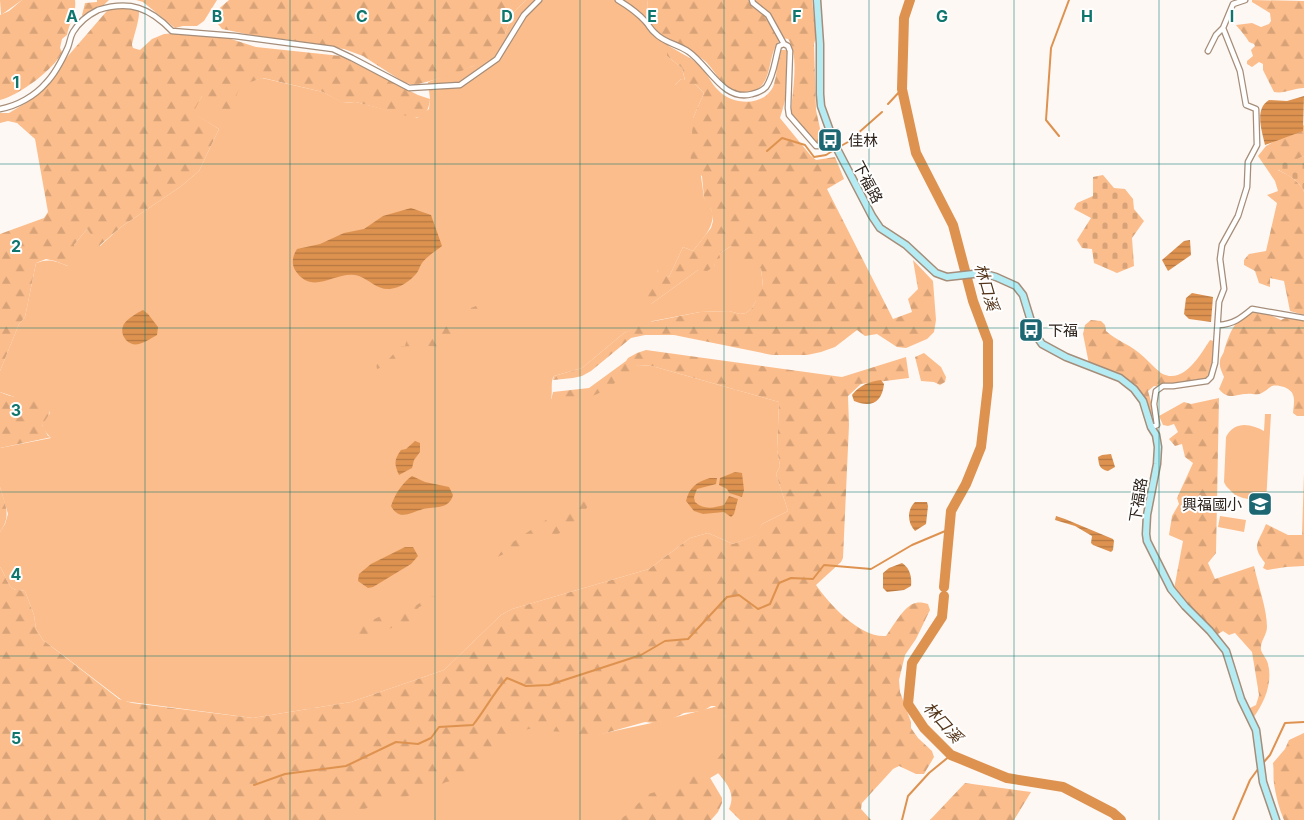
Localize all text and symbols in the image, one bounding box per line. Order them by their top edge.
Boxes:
text: A [66,6,78,26]
text: B [212,6,222,26]
text: C [356,6,368,26]
text: D [501,6,513,26]
text: E [647,6,657,26]
text: F [792,6,802,26]
text: G [936,6,948,26]
text: H [1081,6,1093,26]
text: I [1230,6,1234,26]
text: 1 [13,72,19,92]
bus stop icon: 佳林 [817,127,843,153]
place label: 佳林 [848,131,878,150]
street label: 下福路 [849,158,887,206]
text: 2 [11,236,21,256]
water label: 林口溪 [971,261,1004,315]
bus stop icon: 下福 [1018,317,1044,343]
place label: 下福 [1048,321,1078,340]
text: 3 [11,400,21,420]
street label: 下福路 [1125,476,1151,524]
school or university icon: 興福國小 [1247,491,1273,517]
place label: 興福國小 [1182,495,1242,514]
text: 4 [11,564,22,584]
water label: 林口溪 [920,697,968,748]
text: 5 [11,728,21,748]

